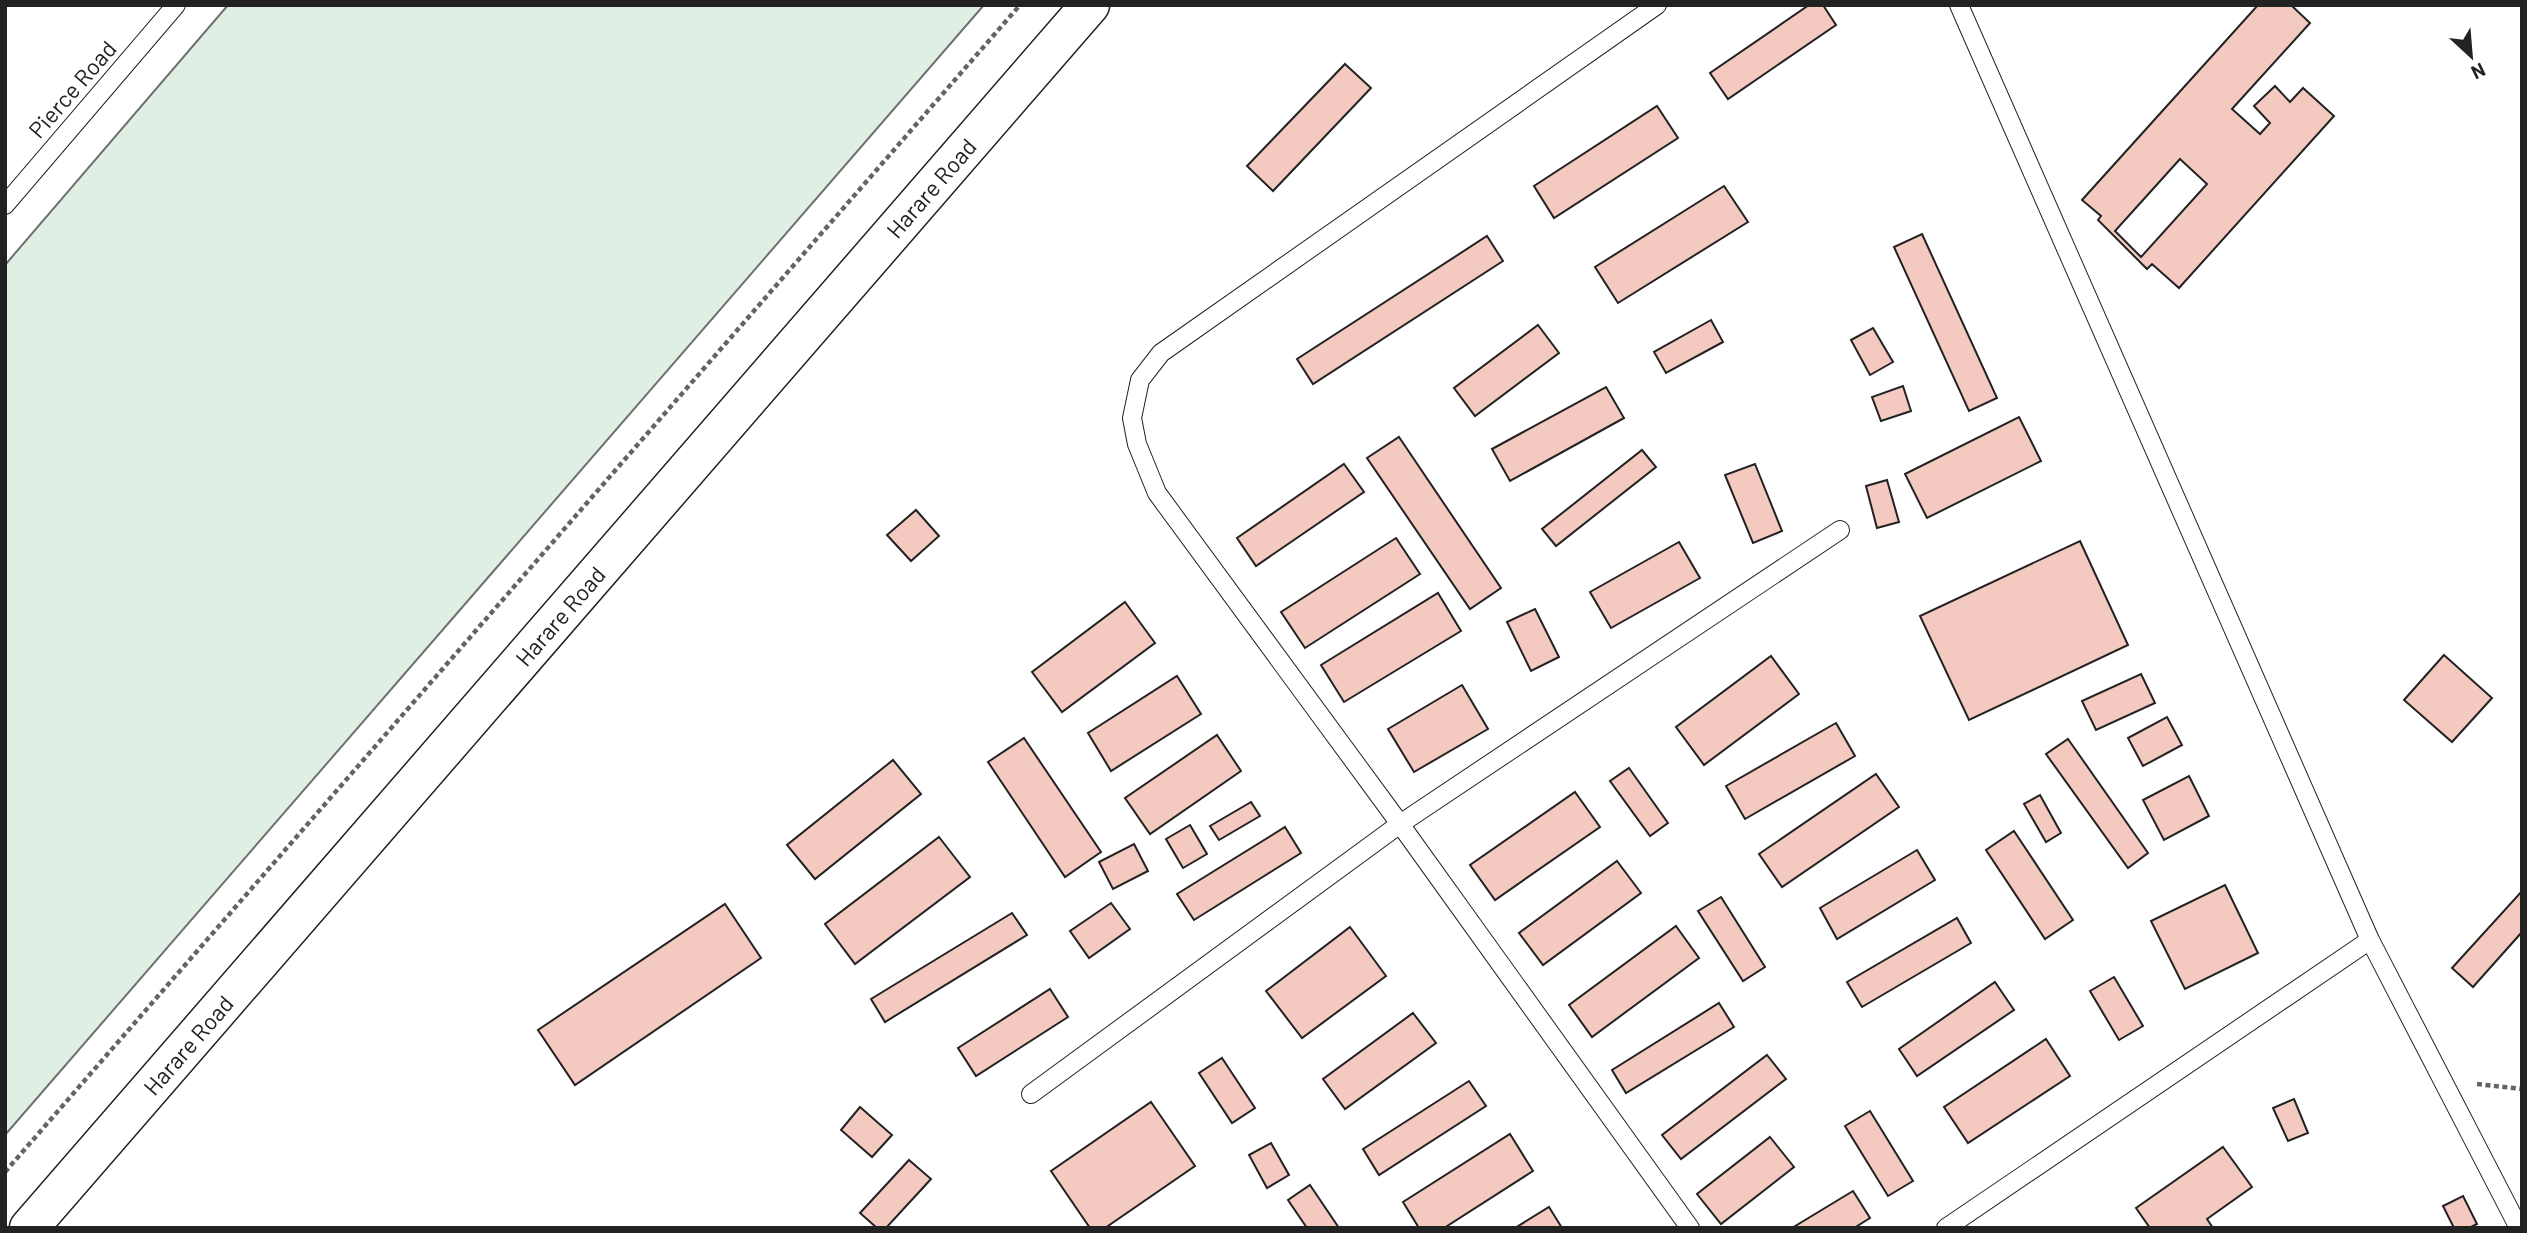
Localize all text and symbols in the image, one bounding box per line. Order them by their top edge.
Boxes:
north arrow [2436,21,2506,91]
street label: Pierce Road [22,35,122,143]
text: N [2468,59,2489,85]
street label: Harare Road [880,132,982,244]
street label: Harare Road [509,560,611,672]
street label: Harare Road [137,989,239,1101]

